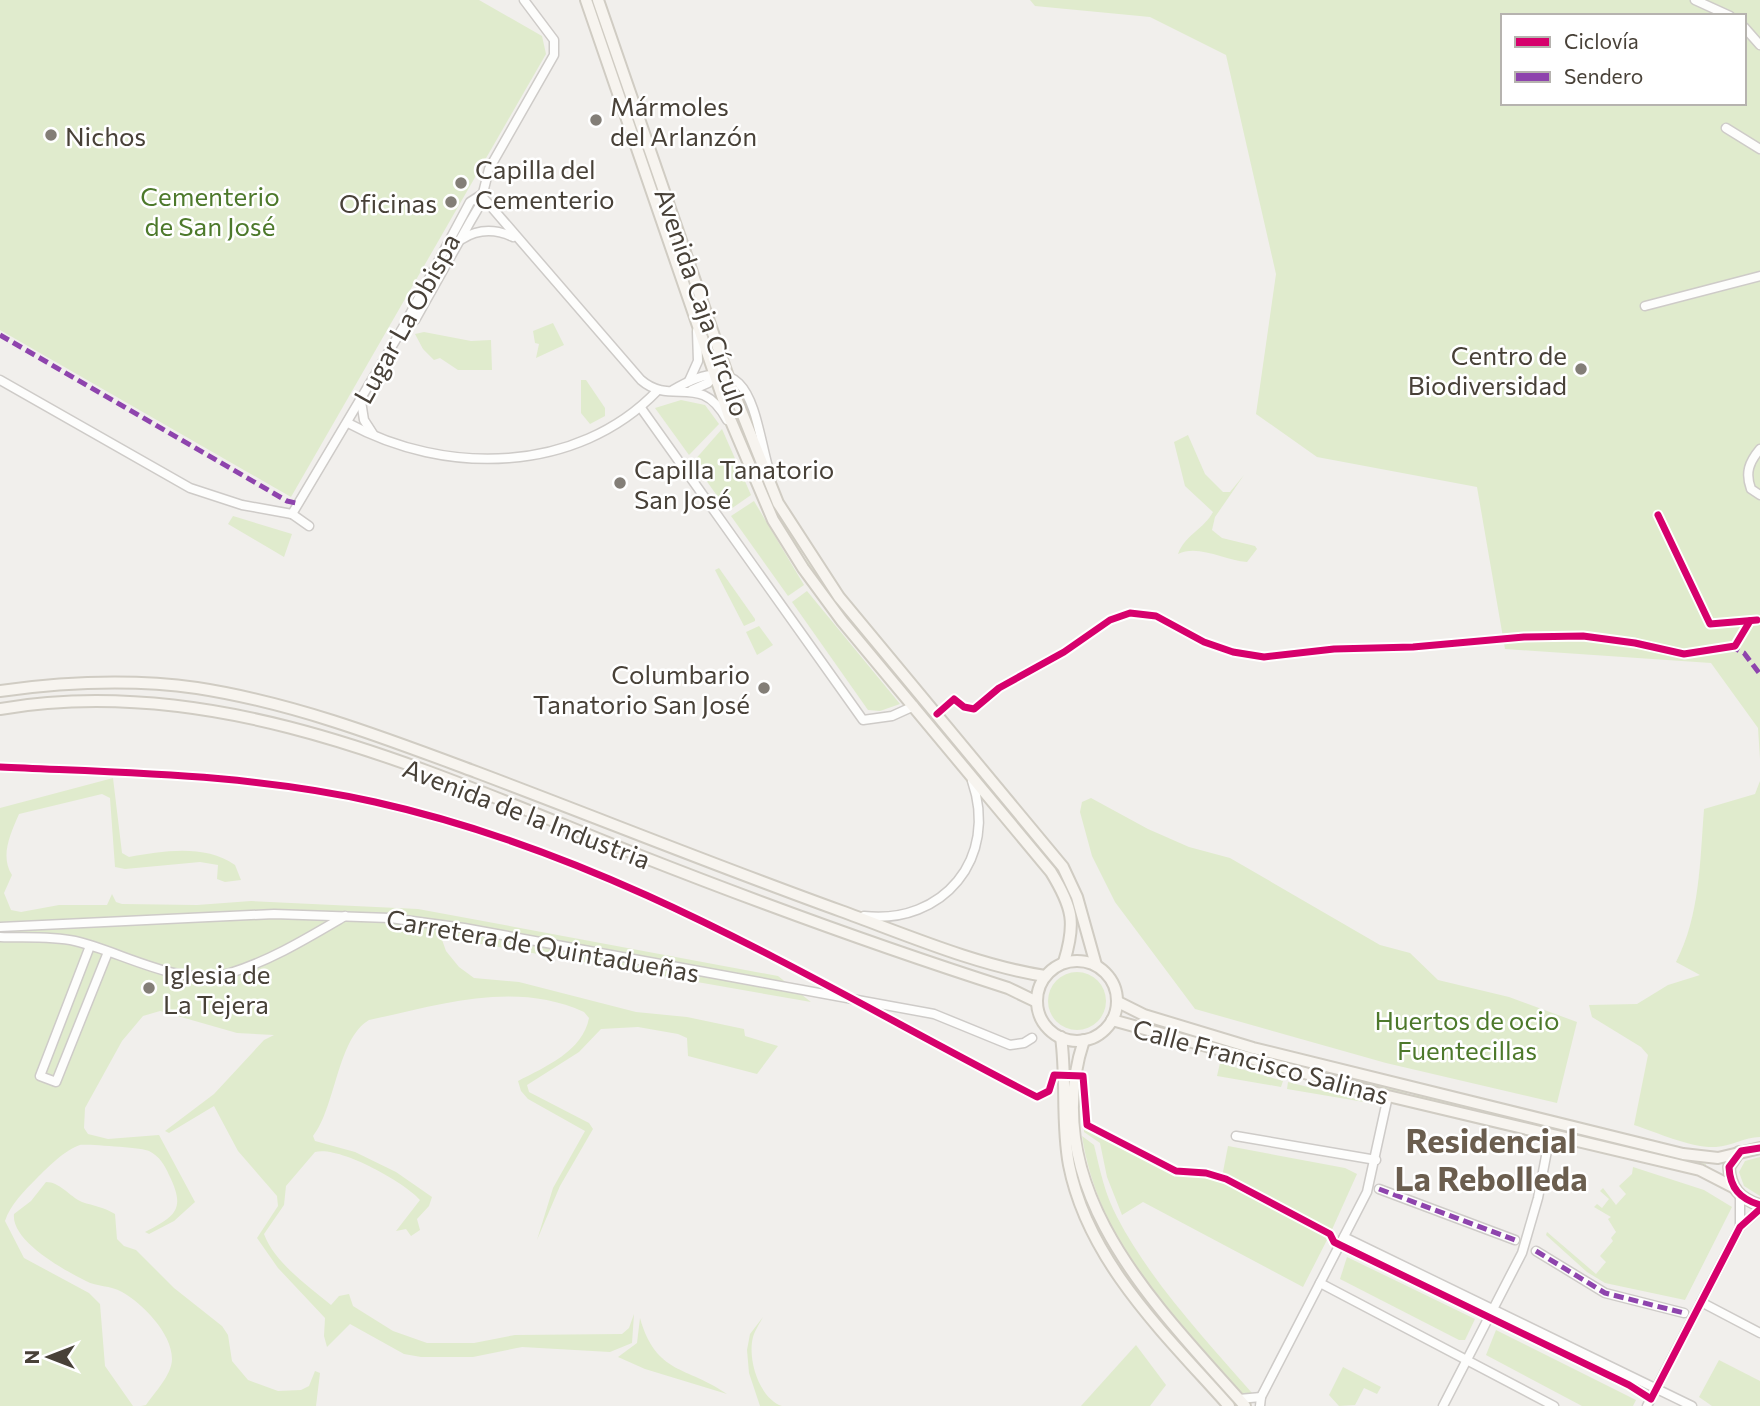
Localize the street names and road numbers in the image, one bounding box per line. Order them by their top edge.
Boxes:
street label: Avenida Caja Círculo [649,184,757,420]
street label: Lugar La Obispa [346,227,466,409]
street label: Avenida de la Industria [399,752,655,874]
street label: Carretera de Quintadueñas [384,902,702,988]
street label: Calle Francisco Salinas [1130,1012,1392,1110]

